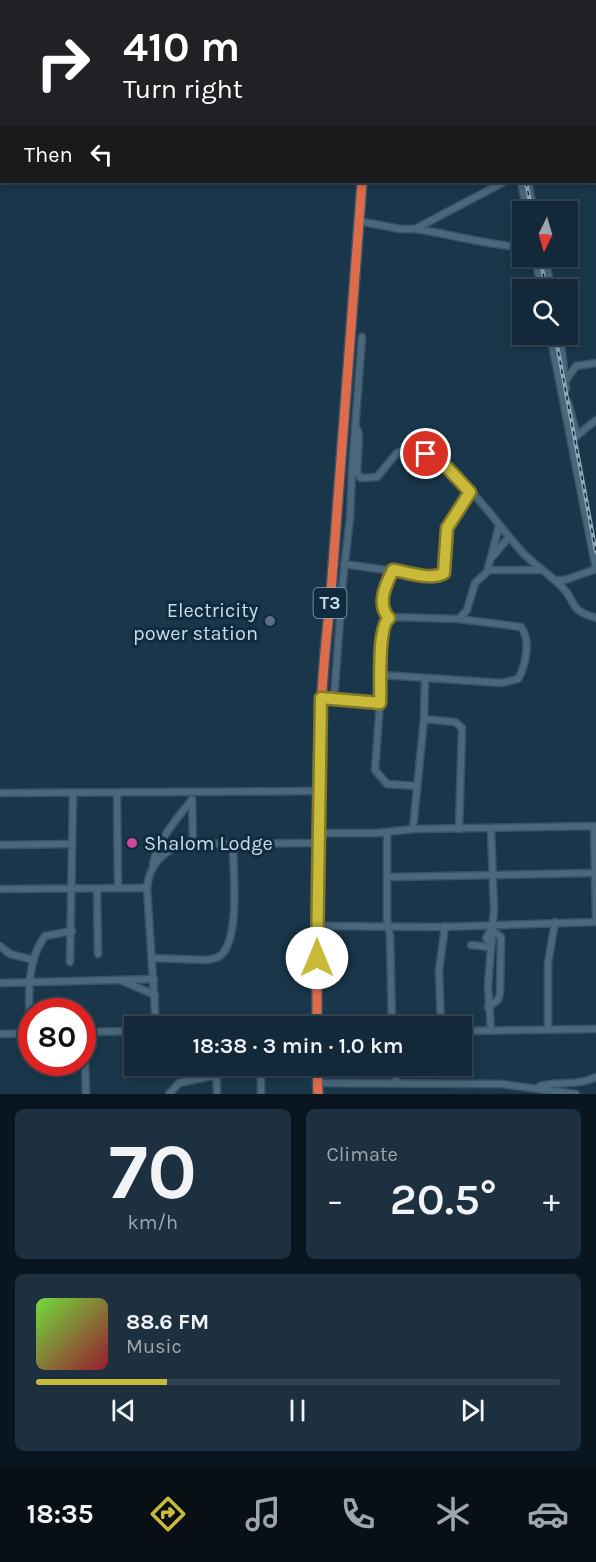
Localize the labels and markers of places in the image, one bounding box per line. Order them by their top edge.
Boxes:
pin [400,428,451,479]
place label: Electricity power station [133,599,258,645]
marker: Electricity power station [263,614,277,628]
place label: Shalom Lodge [144,832,273,855]
marker: Shalom Lodge [125,836,139,850]

